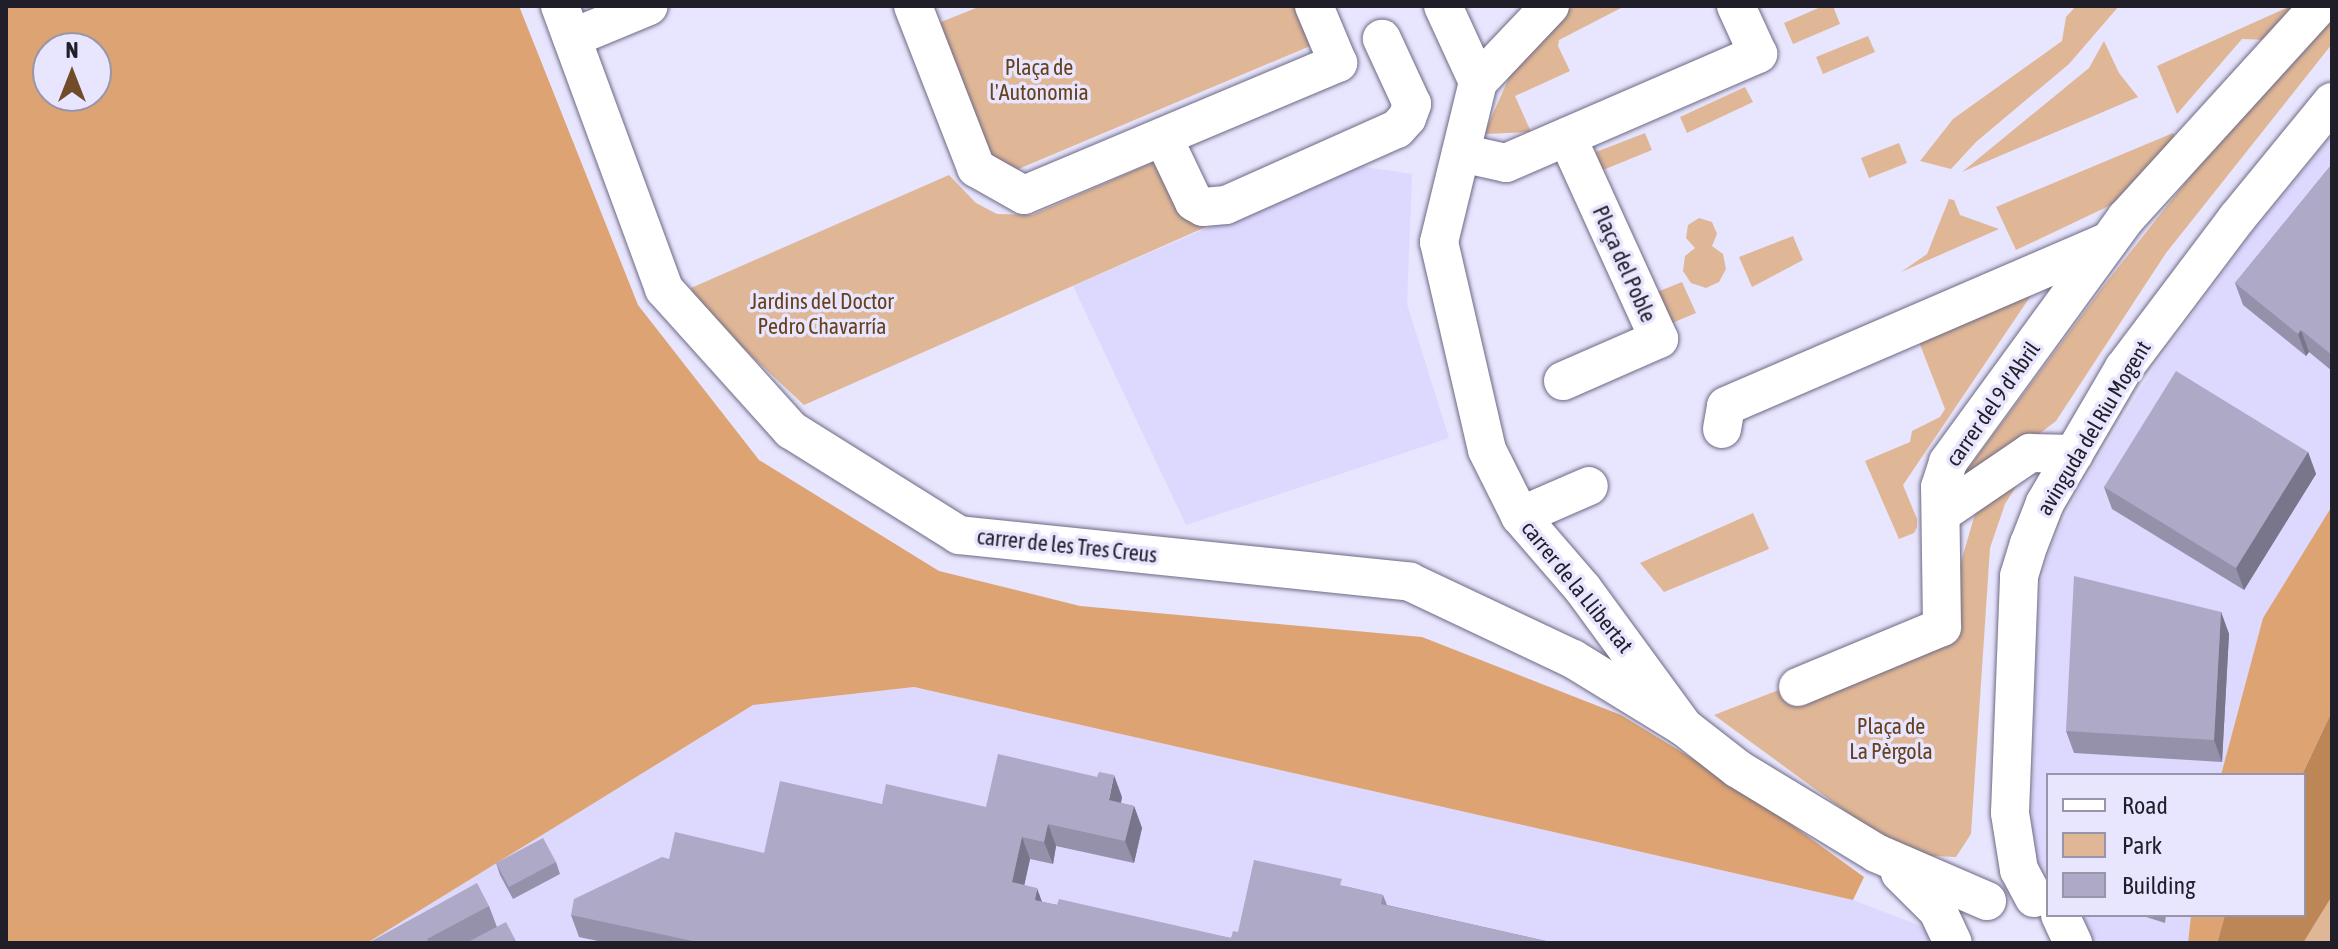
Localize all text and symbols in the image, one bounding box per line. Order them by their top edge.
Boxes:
north arrow [32,32,112,112]
text: N [66,37,78,63]
park label: Plaça de l'Autonomia [989,54,1089,106]
street label: Plaça del Poble [1587,202,1661,326]
park label: Jardins del Doctor Pedro Chavarría [750,288,894,340]
street label: avinguda del Riu Mogent [2031,336,2157,520]
street label: carrer del 9 d'Abril [1940,337,2046,471]
street label: carrer de la Llibertat [1516,516,1638,658]
street label: carrer de les Tres Creus [976,523,1158,569]
park label: Plaça de La Pèrgola [1849,713,1933,764]
legend [2046,773,2306,917]
text: Road [2122,792,2168,819]
text: Park [2122,832,2162,859]
text: Building [2122,872,2195,899]

